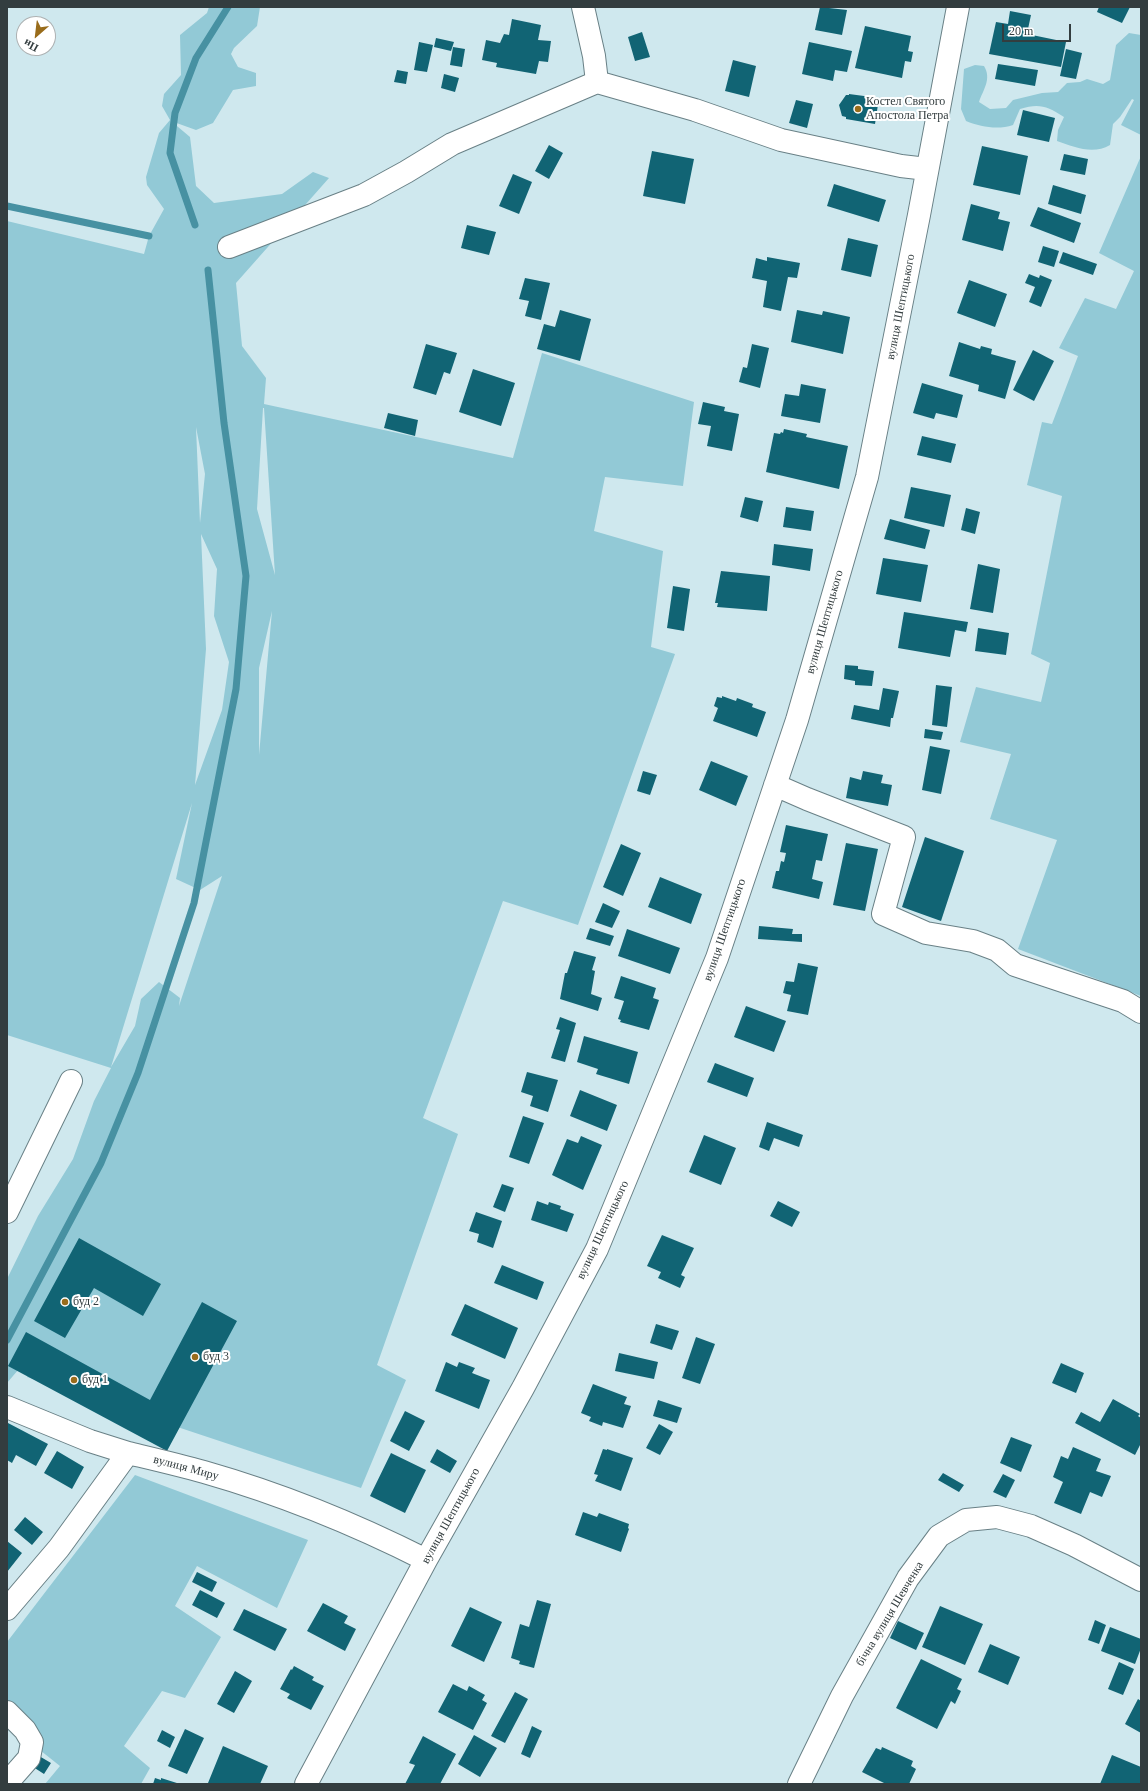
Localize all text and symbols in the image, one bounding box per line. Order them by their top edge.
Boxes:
north arrow [16,16,56,56]
scale bar [1004,16,1073,42]
text: 20 m [1009,24,1033,38]
text: Пн [21,37,40,55]
place label: Костел Святого Апостола Петра [866,95,949,123]
marker: Костел Святого Апостола Петра [853,104,863,114]
street label: вулиця Шептицького [884,253,918,361]
street label: вулиця Шептицького [803,568,847,676]
street label: вулиця Шептицького [701,877,749,983]
street label: вулиця Шептицького [574,1178,632,1282]
place label: буд 2 [73,1295,99,1309]
marker: буд 2 [60,1297,70,1307]
place label: буд 3 [203,1350,229,1364]
marker: буд 3 [190,1352,200,1362]
place label: буд 1 [82,1373,108,1387]
marker: буд 1 [69,1375,79,1385]
street label: вулиця Миру [152,1452,220,1484]
street label: вулиця Шептицького [419,1466,483,1566]
street label: бічна вулиця Шевченка [853,1559,927,1669]

